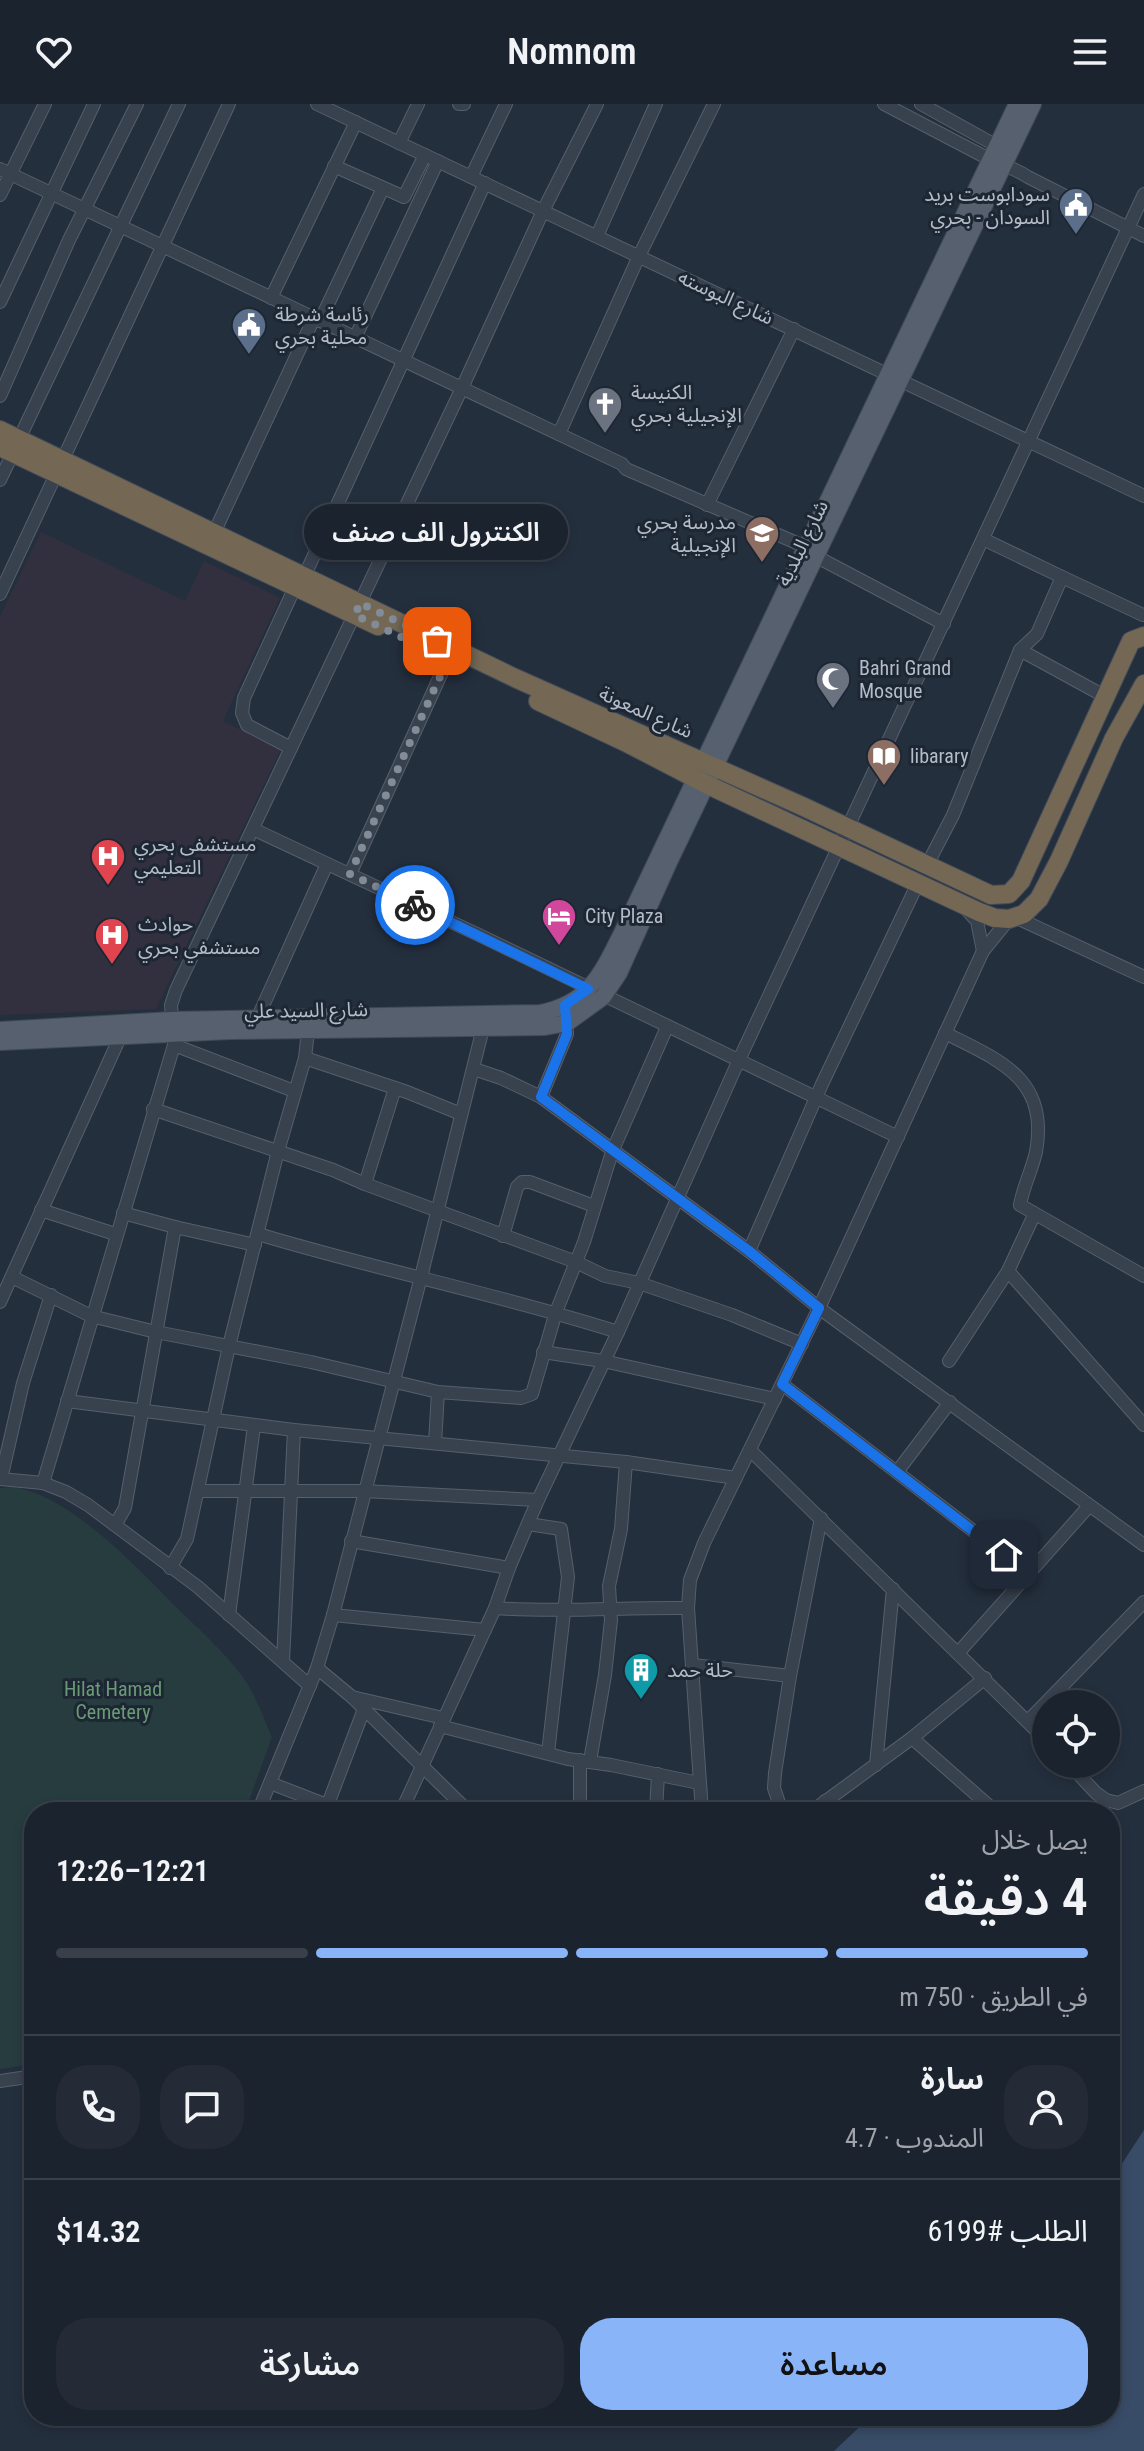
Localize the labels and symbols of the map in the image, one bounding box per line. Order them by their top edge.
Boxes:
place label: سودابوست بريد السودان - بحري [924,182,1050,233]
public building icon: سودابوست بريد السودان - بحري [1057,186,1095,236]
street label: شارع البوسته [673,264,778,332]
place label: رئاسة شرطة محلية بحري [275,302,369,353]
public building icon: رئاسة شرطة محلية بحري [230,306,268,356]
place label: الكنيسة الإنجيلية بحري [631,380,742,431]
church icon: الكنيسة الإنجيلية بحري [586,385,624,435]
street label: شارع البلدية [771,496,836,591]
callout: الكنترول الف صنف [305,505,569,561]
place label: مدرسة بحري الإنجيلية [637,510,736,558]
school or university icon: مدرسة بحري الإنجيلية [743,514,781,564]
pin [403,607,471,675]
place label: Bahri Grand Mosque [859,656,951,703]
mosque icon: Bahri Grand Mosque [814,660,852,710]
street label: شارع المعونة [594,681,697,746]
library icon: libarary [865,737,903,787]
place label: libarary [910,744,969,768]
place label: مستشفى بحري التعليمي [134,832,256,883]
hospital icon: مستشفى بحري التعليمي [89,837,127,887]
courier [375,865,455,945]
hotel icon: City Plaza [540,897,578,947]
place label: City Plaza [585,904,663,928]
place label: حوادث مستشفي بحري [138,912,260,963]
hospital icon: حوادث مستشفي بحري [93,916,131,966]
street label: شارع السيد علي [244,997,368,1027]
pin [970,1521,1038,1589]
building icon: حلة حمد [622,1651,660,1701]
place label: حلة حمد [667,1658,733,1682]
park label: Hilat Hamad Cemetery [64,1677,162,1724]

